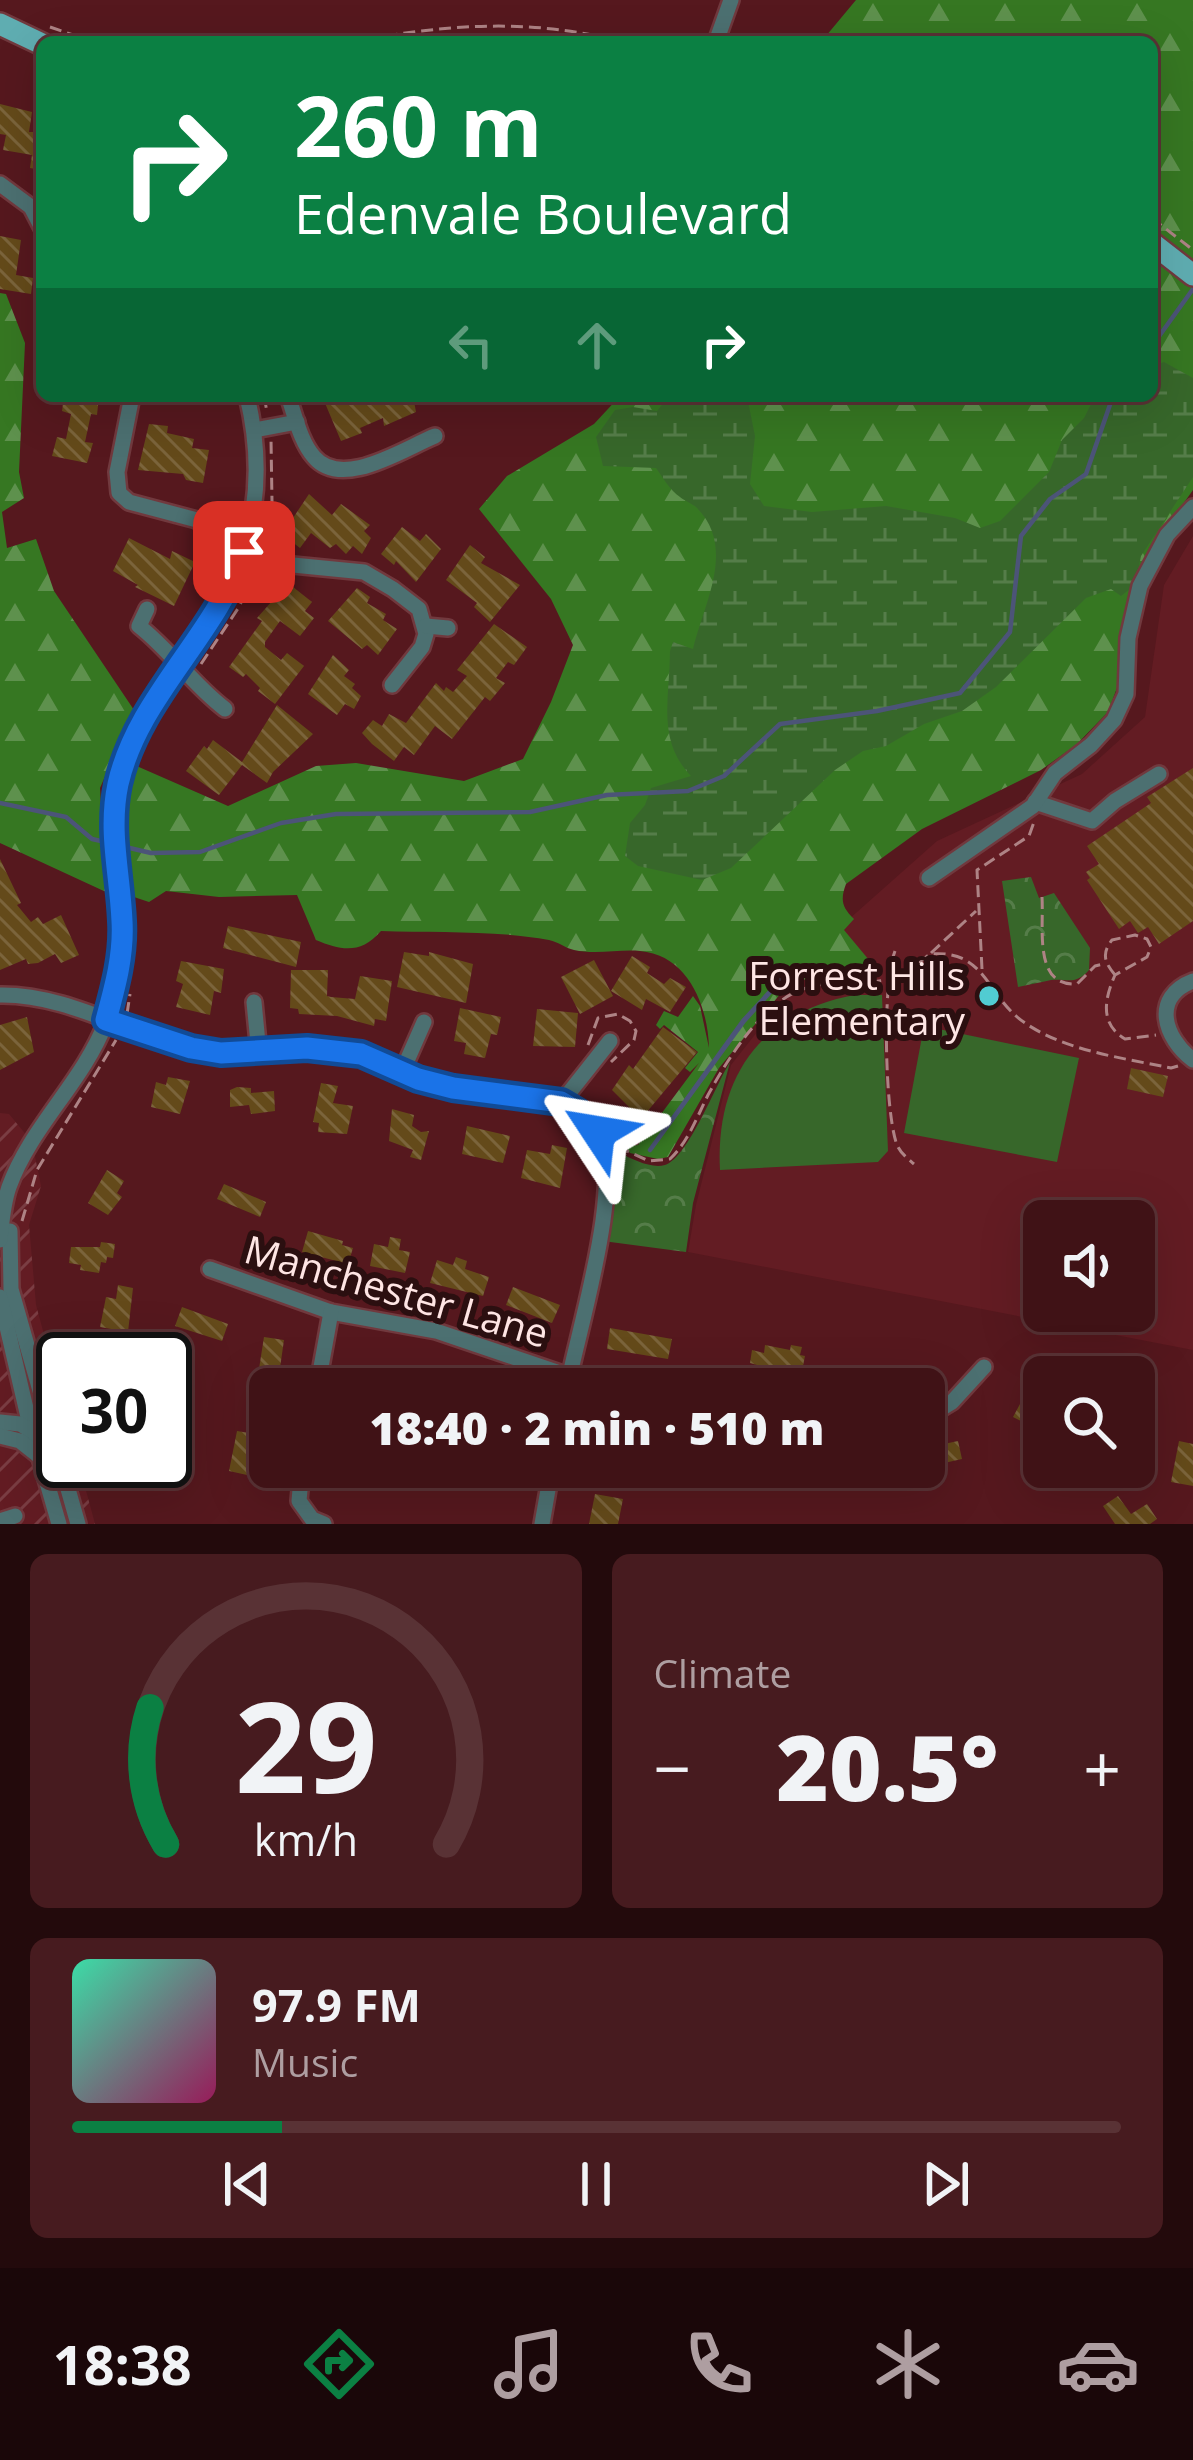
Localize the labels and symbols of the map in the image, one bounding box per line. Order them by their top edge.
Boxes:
pin [193,501,295,603]
place label: Forrest Hills Elementary [748,948,965,1046]
marker: Forrest Hills Elementary [976,983,1002,1009]
position arrow [535,1069,661,1195]
street label: Manchester Lane [239,1221,555,1359]
speed limit sign: 30 [36,1332,192,1488]

